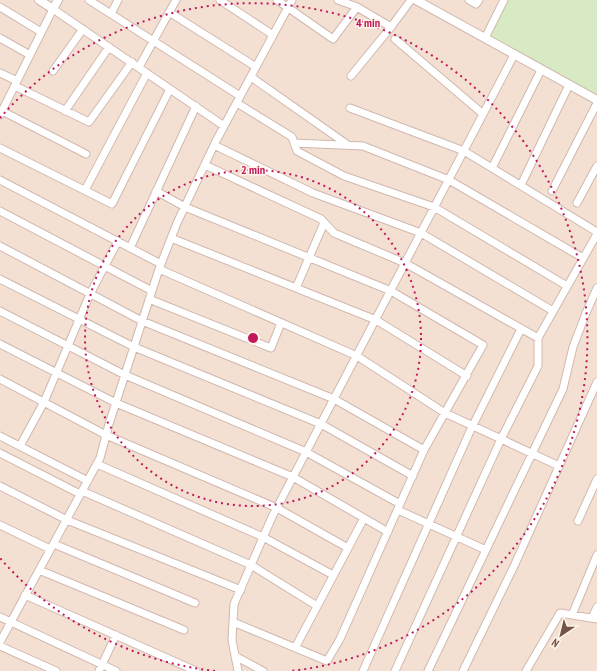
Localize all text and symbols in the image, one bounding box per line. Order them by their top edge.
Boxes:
text: 4 min [356,15,380,30]
text: 2 min [241,162,265,177]
centre of rings [246,331,260,345]
north arrow [541,615,581,655]
text: N [549,636,562,651]

